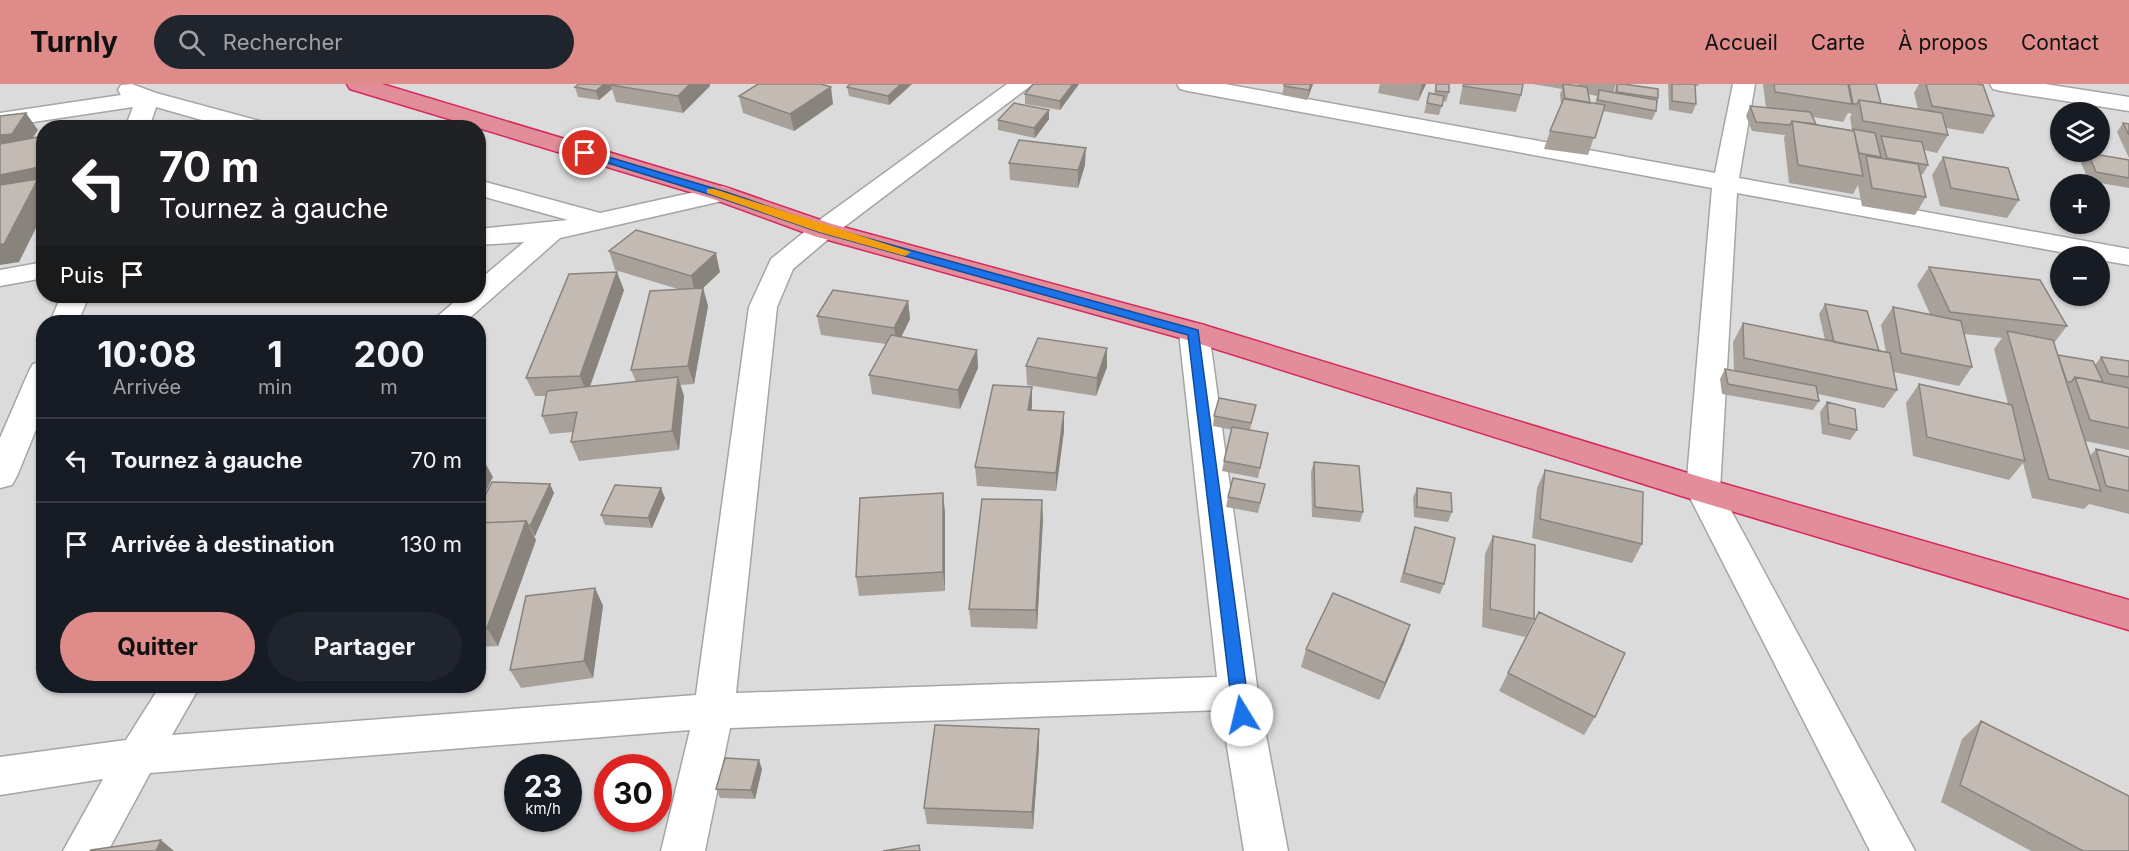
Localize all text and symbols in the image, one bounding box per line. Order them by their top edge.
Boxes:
search box [154,15,574,69]
text: Turnly [30,25,118,59]
icon: search [175,26,208,59]
text: Rechercher [223,29,343,55]
text: Accueil [1704,30,1778,55]
text: Carte [1811,30,1865,55]
text: À propos [1898,30,1988,55]
text: Contact [2021,30,2099,55]
map controls [2050,102,2110,306]
button: layers [2050,102,2110,162]
pin [559,127,610,178]
icon: arrive [568,136,601,169]
text: 70 m [159,141,259,192]
icon: left [60,144,138,222]
button: + [2050,174,2110,234]
text: Tournez à gauche [159,192,388,225]
button: − [2050,246,2110,306]
icon: arrive [116,258,149,291]
text: Puis [60,262,104,288]
text: 10:08 [97,332,197,376]
text: 1 [267,332,283,376]
text: 200 [353,332,425,376]
text: Arrivée [113,375,181,399]
text: min [258,375,292,399]
text: m [380,375,398,399]
icon: left [60,444,93,477]
text: Tournez à gauche [111,447,303,473]
text: 70 m [411,447,462,473]
icon: arrive [60,528,93,561]
text: Arrivée à destination [111,531,335,557]
text: 130 m [400,531,462,557]
button: Quitter [60,612,255,681]
button: Partager [267,612,462,681]
position arrow [1210,683,1274,747]
speed limit sign: 30 [594,754,672,832]
text: 23 [524,768,562,804]
text: km/h [525,799,561,818]

